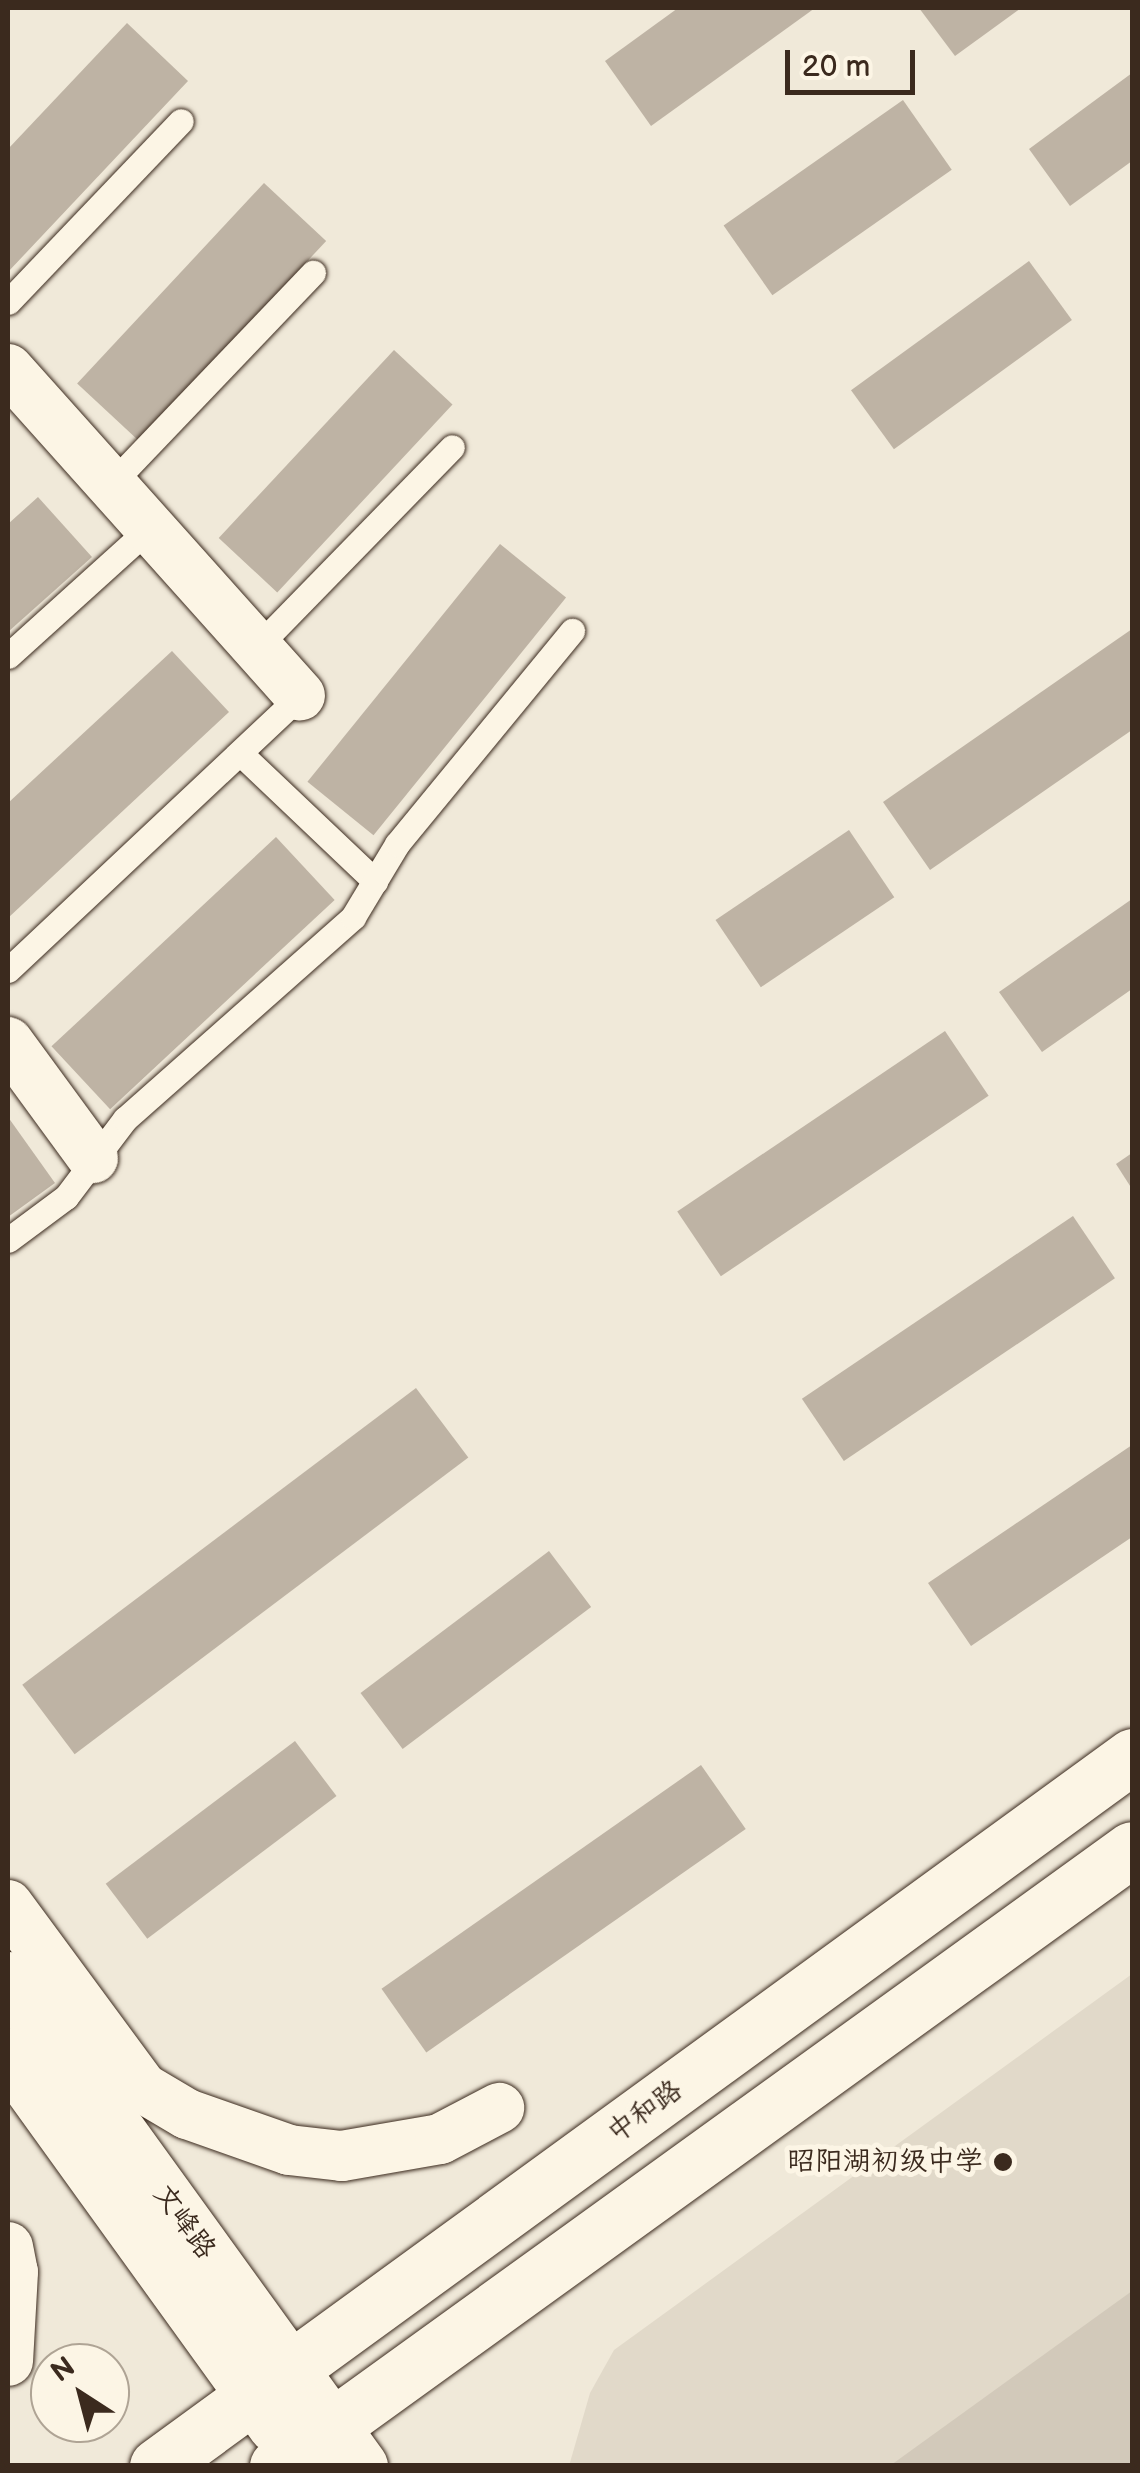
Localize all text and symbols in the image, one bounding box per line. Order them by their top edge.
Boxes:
scale bar [790,30,920,92]
text: 20 m [802,49,870,85]
street label: 中和路 [601,2074,689,2150]
place label: 昭阳湖初级中学 [787,2145,983,2179]
marker: 昭阳湖初级中学 [992,2151,1014,2173]
street label: 文峰路 [146,2178,222,2266]
north arrow [30,2343,130,2443]
text: N [45,2350,81,2389]

